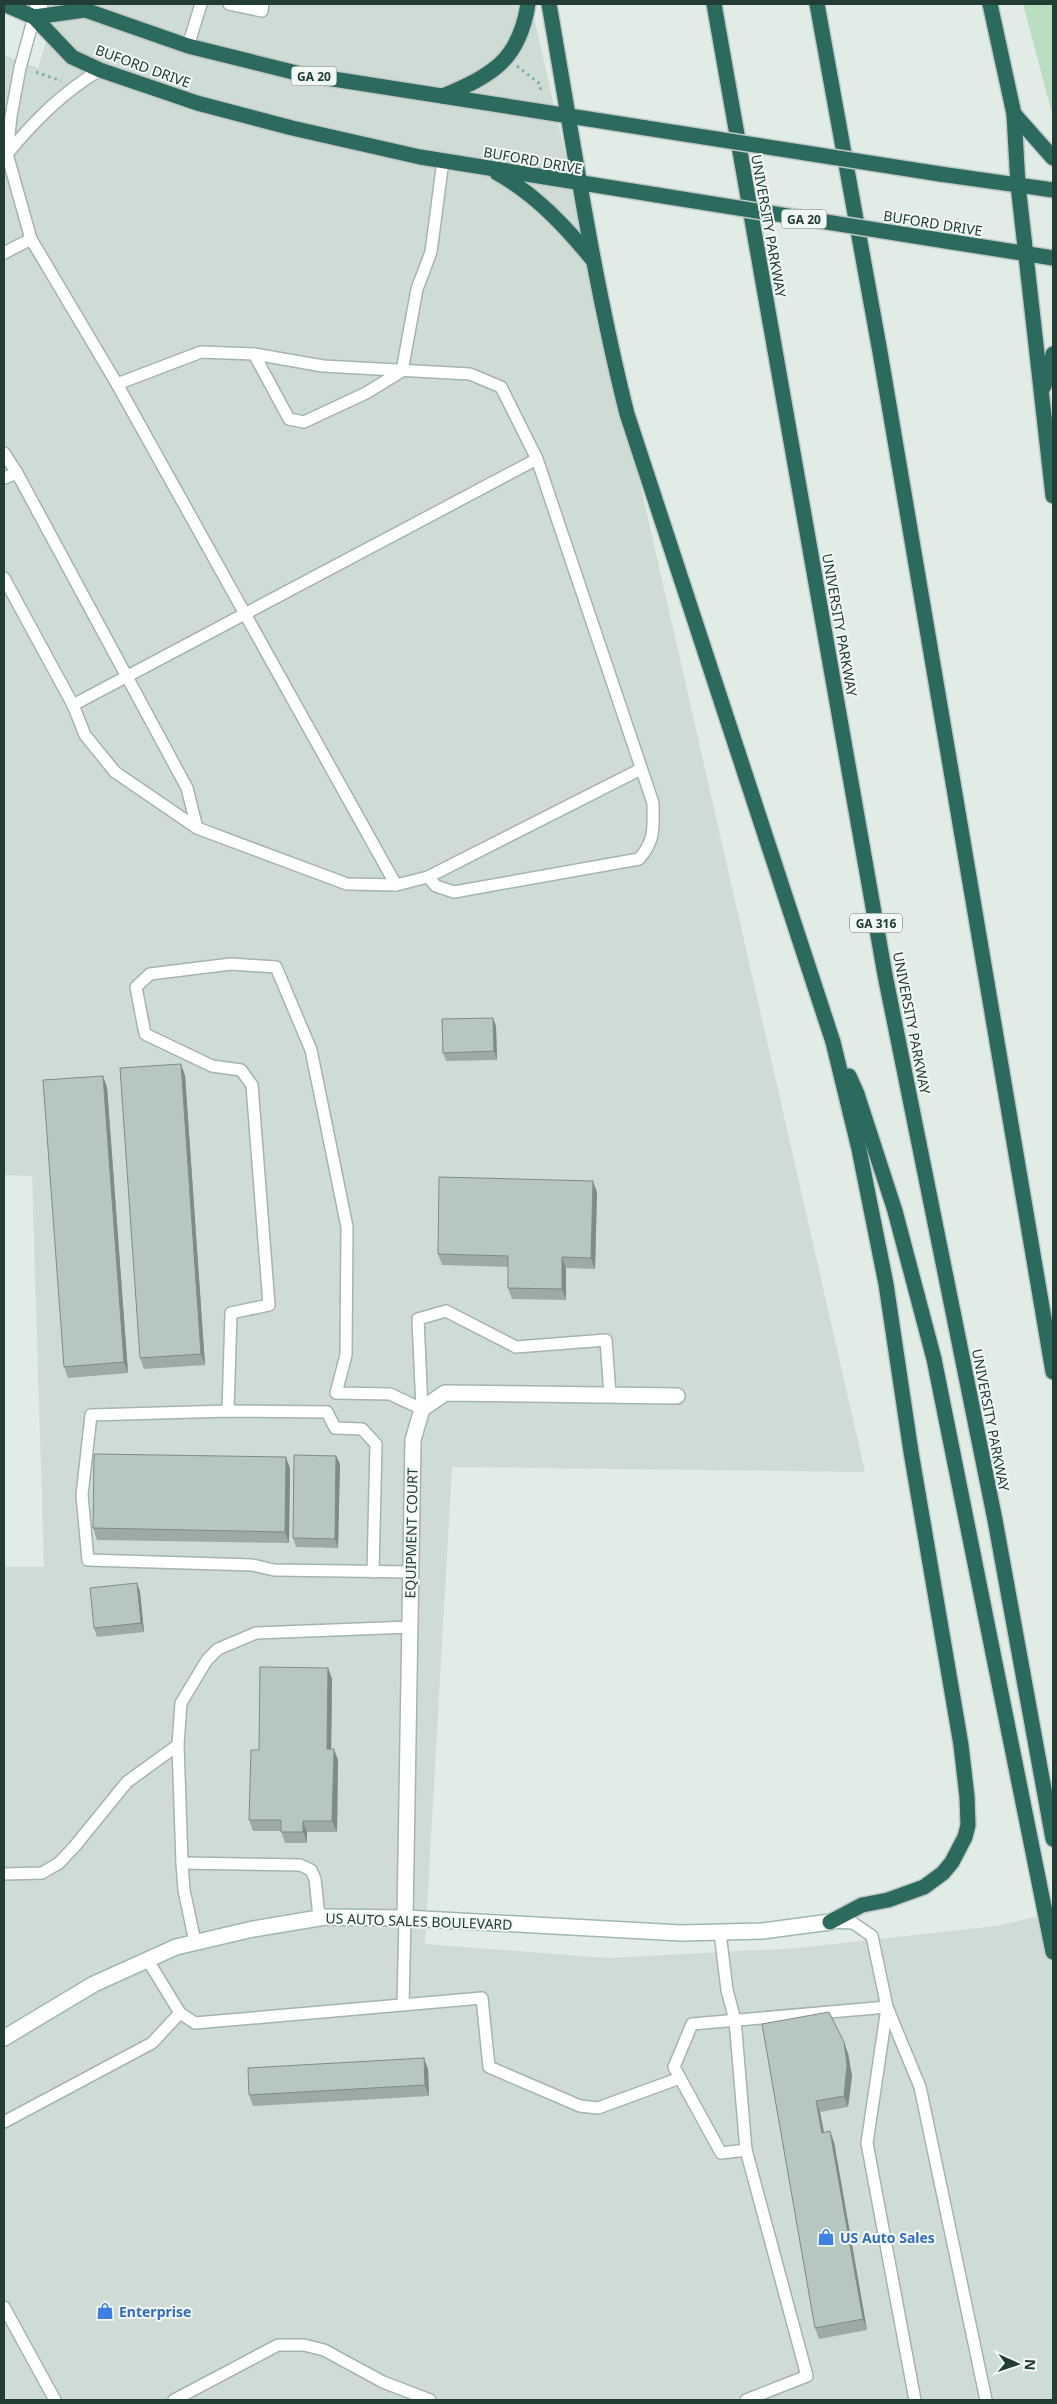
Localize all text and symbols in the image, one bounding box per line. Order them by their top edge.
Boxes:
street label: BUFORD DRIVE [93,40,193,92]
road number: GA 20 [292,66,336,85]
street label: BUFORD DRIVE [482,142,584,178]
street label: UNIVERSITY PARKWAY [747,153,791,299]
street label: BUFORD DRIVE [882,206,984,240]
road number: GA 20 [782,210,826,228]
street label: UNIVERSITY PARKWAY [818,552,862,698]
road number: GA 316 [850,914,902,932]
street label: UNIVERSITY PARKWAY [889,950,935,1096]
street label: UNIVERSITY PARKWAY [968,1347,1014,1493]
street label: EQUIPMENT COURT [400,1467,422,1599]
street label: US AUTO SALES BOULEVARD [325,1908,513,1934]
shop icon: US Auto Sales [816,2227,836,2247]
place label: US Auto Sales [840,2228,935,2247]
shop icon: Enterprise [95,2301,115,2321]
place label: Enterprise [119,2302,191,2321]
north arrow [992,2339,1042,2389]
text: N [1021,2359,1040,2371]

